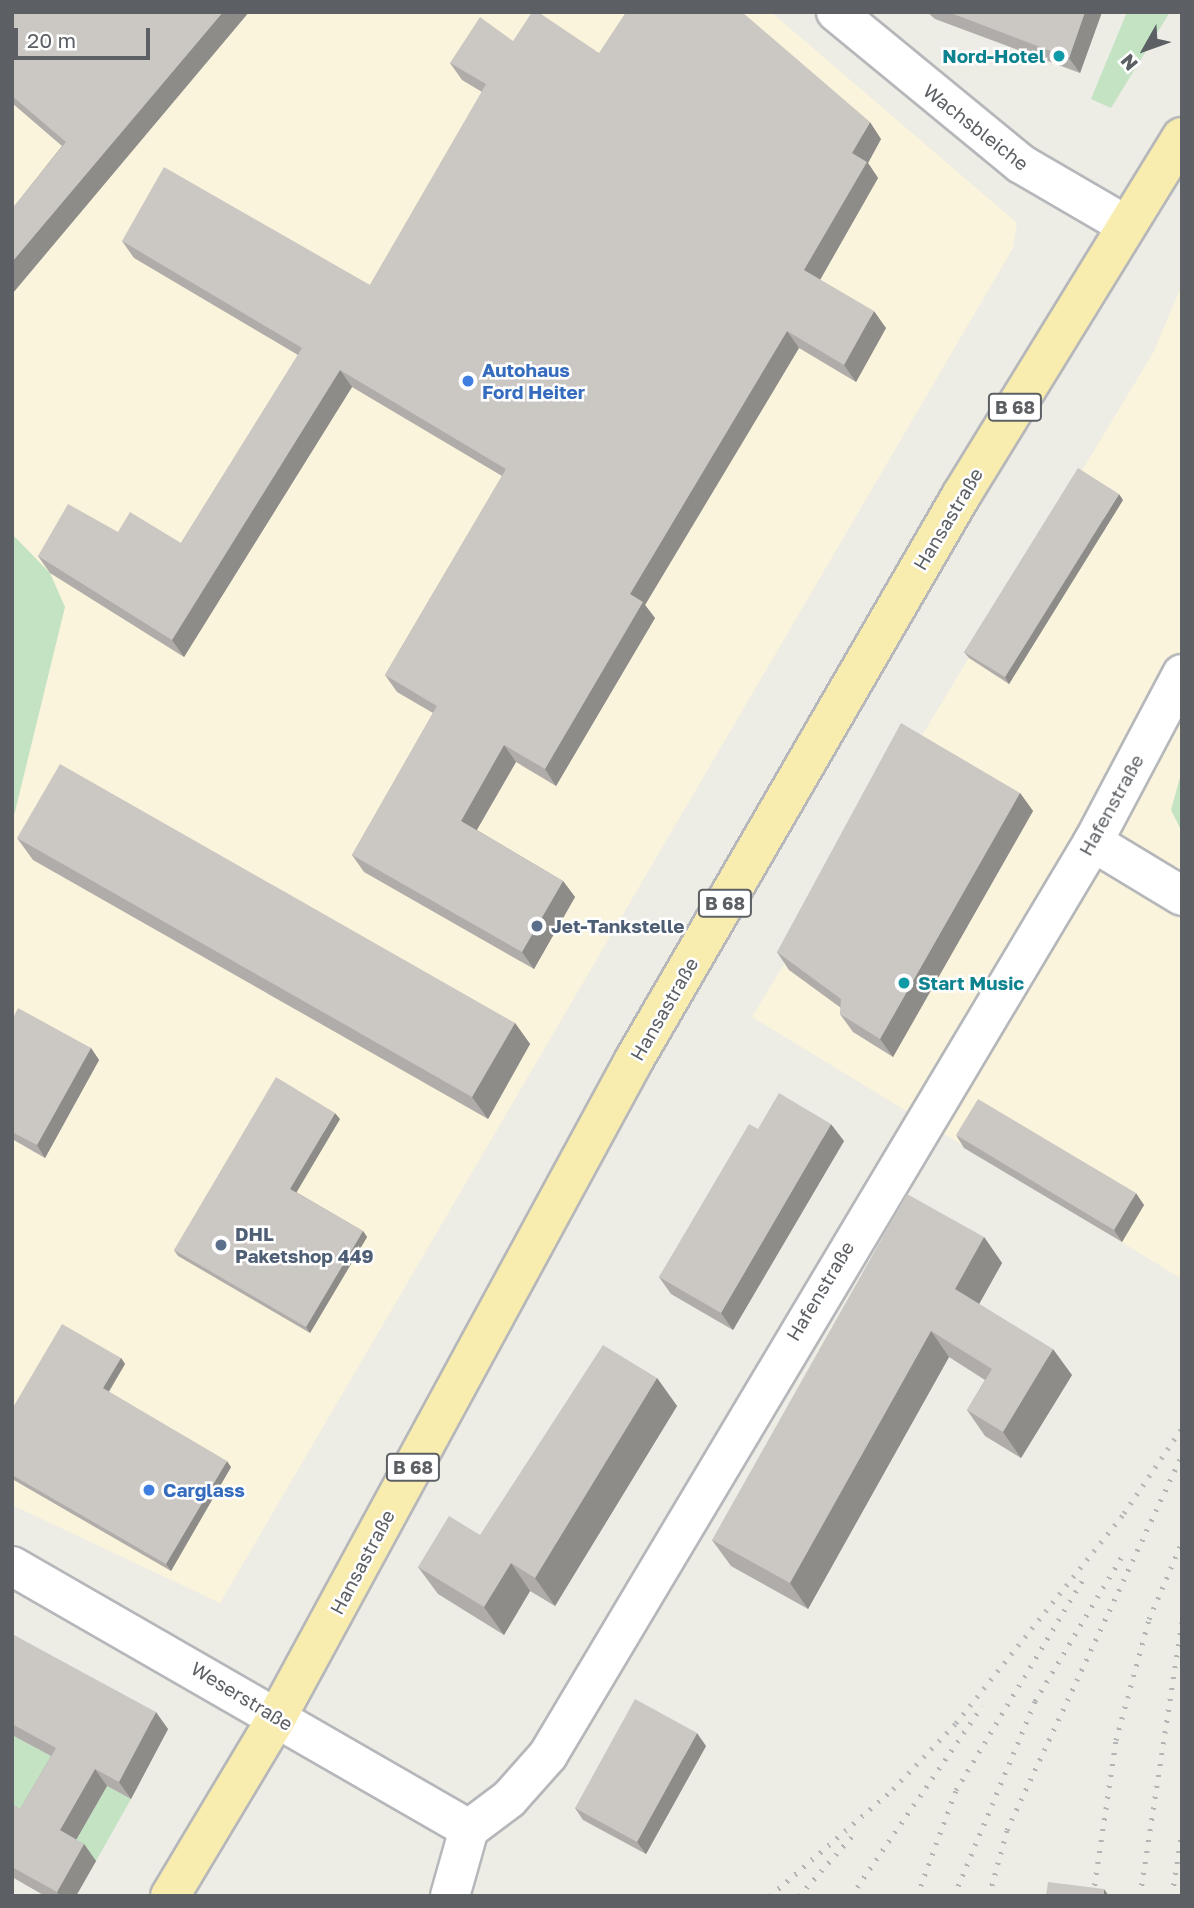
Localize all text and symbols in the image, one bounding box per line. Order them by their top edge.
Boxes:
scale bar [18,14,154,58]
north arrow [1110,14,1180,84]
text: 20 m [27,27,76,53]
place label: Nord-Hotel [942,45,1045,67]
marker: Nord-Hotel [1051,48,1067,64]
text: N [1115,50,1142,76]
street label: Wachsbleiche [919,79,1033,175]
place label: Autohaus Ford Heiter [482,359,585,403]
marker: Autohaus Ford Heiter [460,373,476,389]
road number: B 68 [987,393,1043,422]
street label: Hansastraße [909,464,987,574]
street label: Hafenstraße [1074,750,1148,860]
road number: B 68 [697,888,753,918]
place label: Jet-Tankstelle [551,915,684,937]
marker: Jet-Tankstelle [529,918,545,934]
street label: Hansastraße [625,953,703,1065]
place label: Start Music [918,972,1024,994]
marker: Start Music [896,975,912,991]
place label: DHL Paketshop 449 [235,1223,374,1267]
marker: DHL Paketshop 449 [213,1237,229,1253]
street label: Hafenstraße [781,1237,859,1345]
road number: B 68 [385,1452,441,1482]
place label: Carglass [163,1479,245,1501]
marker: Carglass [141,1482,157,1498]
street label: Hansastraße [325,1506,399,1618]
street label: Weserstraße [187,1657,297,1735]

